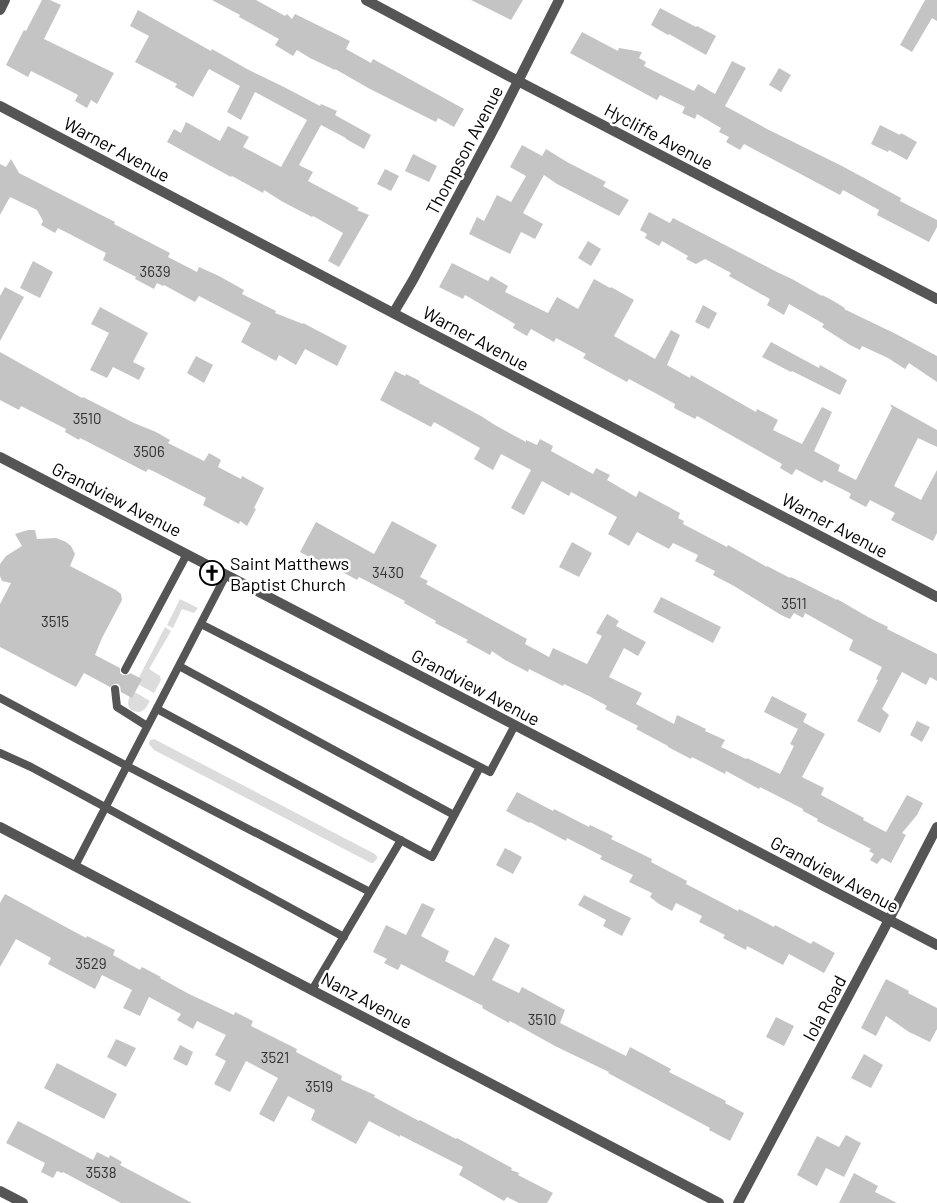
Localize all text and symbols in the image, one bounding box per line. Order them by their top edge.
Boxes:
street label: Thompson Avenue [421,82,507,218]
street label: Hycliffe Avenue [601,98,717,174]
street label: Warner Avenue [60,112,174,186]
house number: 3639 [140,262,171,280]
street label: Warner Avenue [419,301,533,375]
house number: 3510 [73,409,101,427]
house number: 3506 [133,442,165,460]
street label: Grandview Avenue [49,457,185,541]
street label: Warner Avenue [778,488,892,562]
place label: Saint Matthews Baptist Church [230,552,349,595]
church icon: Saint Matthews Baptist Church [199,560,225,586]
house number: 3430 [372,563,404,581]
house number: 3511 [781,594,807,612]
house number: 3515 [41,612,69,630]
street label: Grandview Avenue [408,644,544,730]
street label: Grandview Avenue [767,831,903,917]
house number: 3529 [75,954,107,972]
street label: Nanz Avenue [318,967,416,1033]
street label: Iola Road [798,971,850,1045]
house number: 3510 [528,1010,556,1028]
house number: 3521 [261,1048,289,1066]
house number: 3519 [305,1077,333,1095]
house number: 3538 [86,1163,116,1181]

